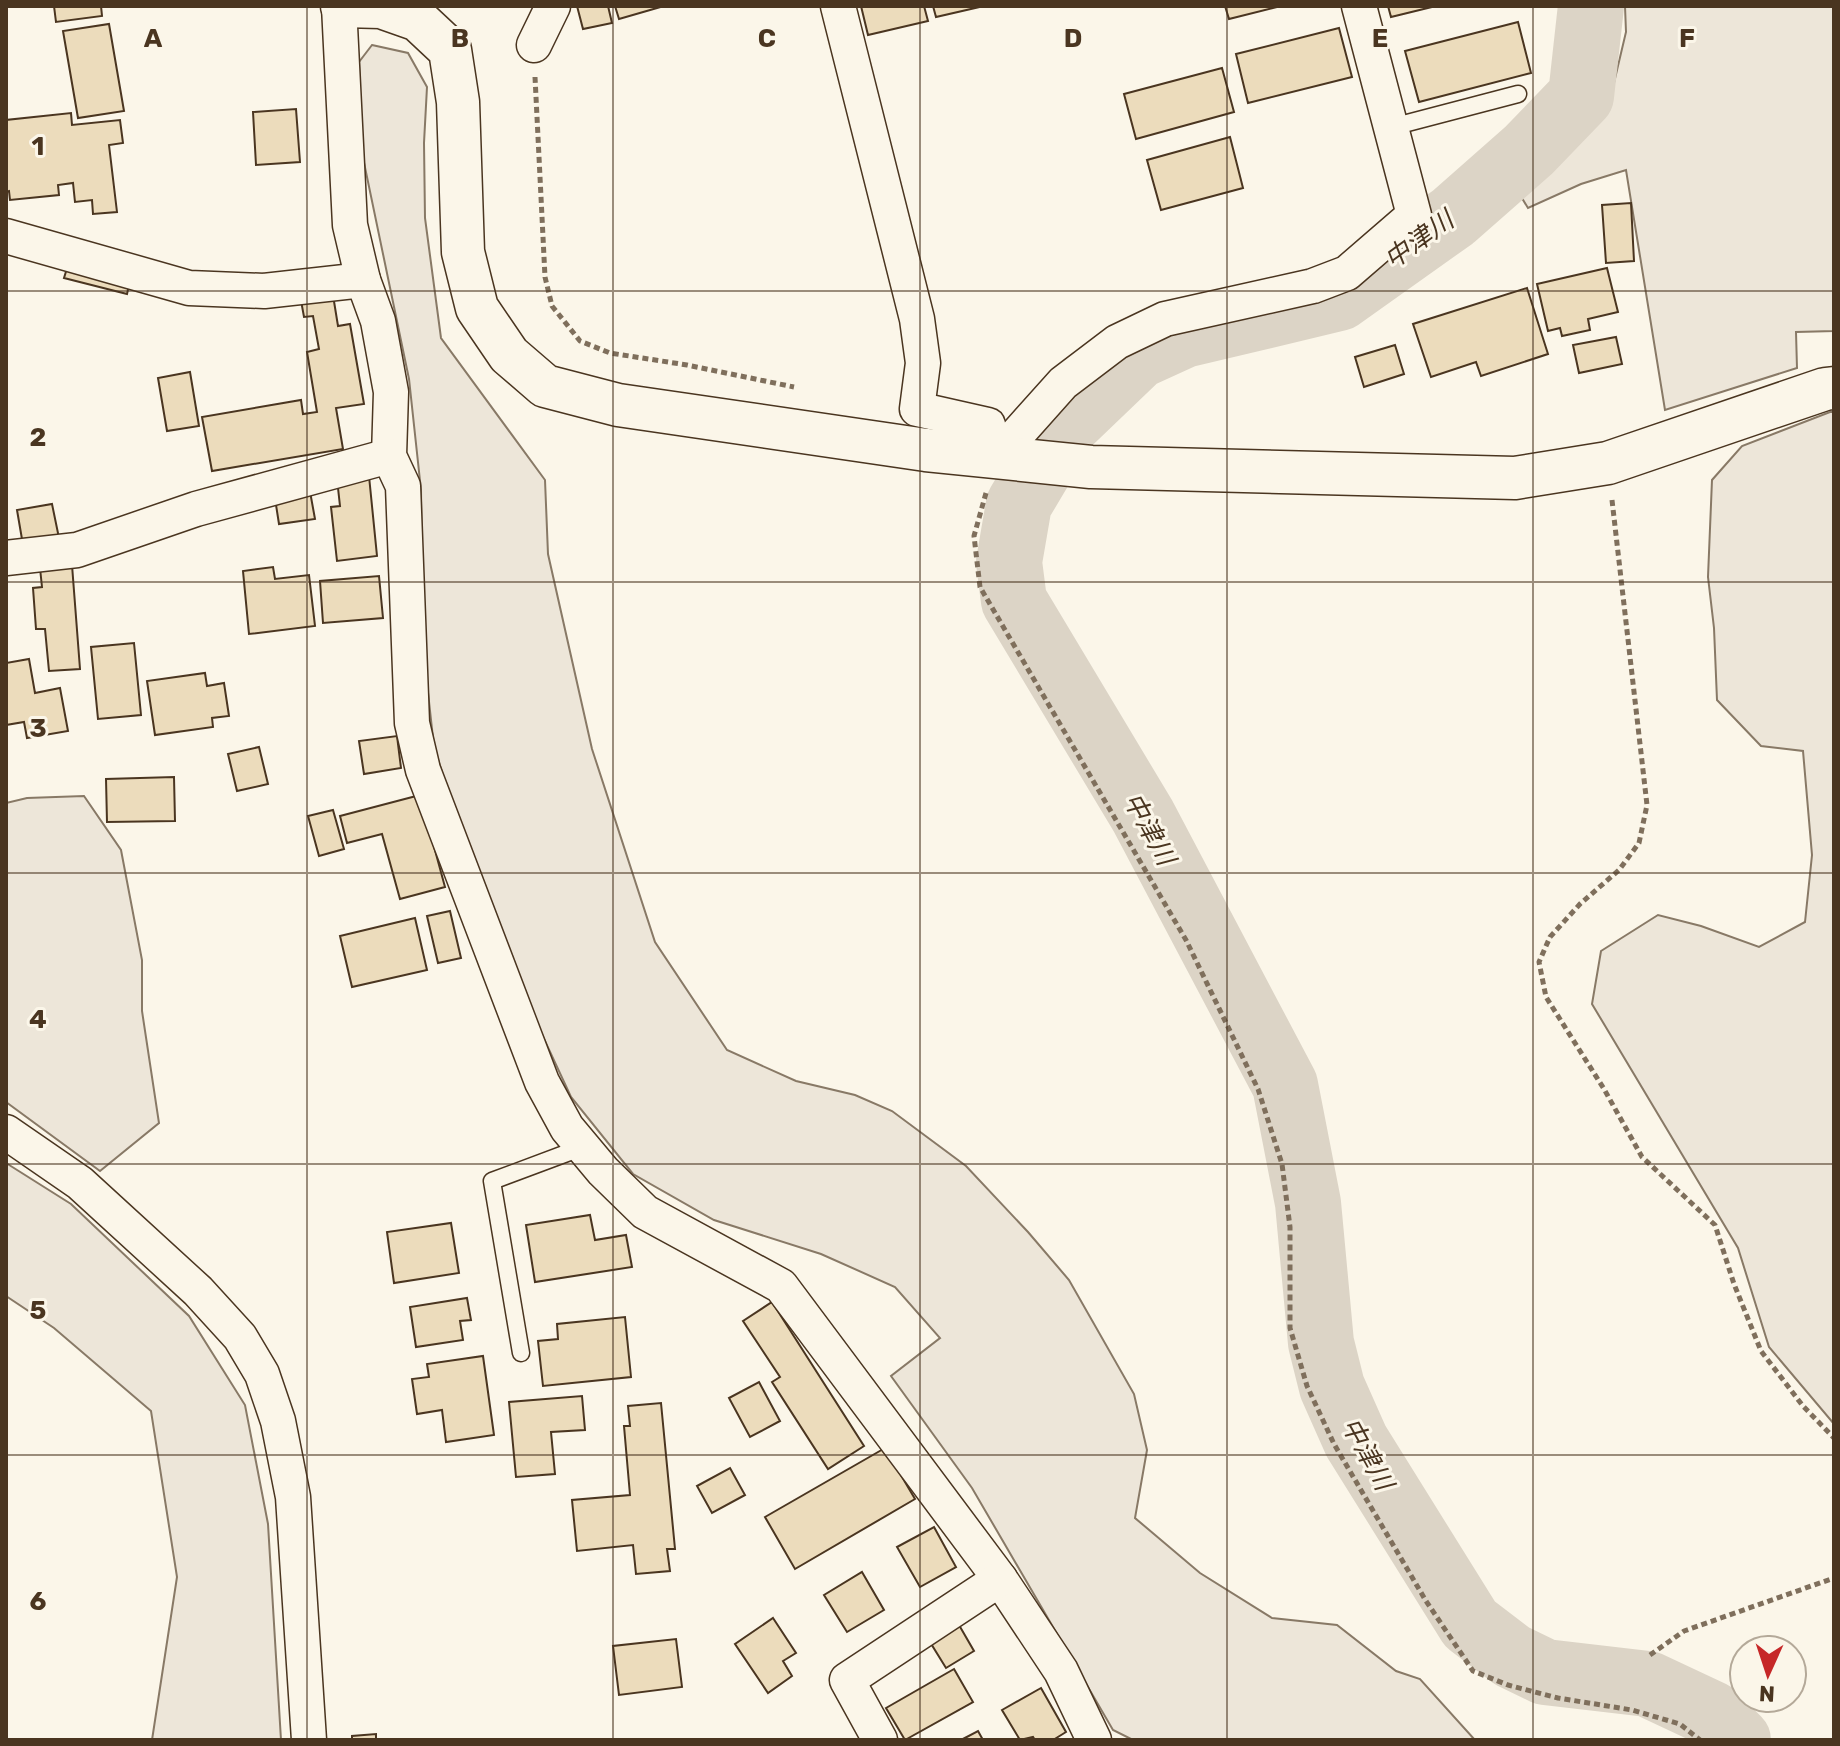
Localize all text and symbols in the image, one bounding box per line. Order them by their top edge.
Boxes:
text: A [144,23,163,54]
text: B [451,23,469,54]
text: C [758,23,776,54]
text: D [1064,23,1082,54]
text: E [1372,23,1388,54]
text: F [1679,23,1695,54]
text: 1 [32,131,44,162]
water label: 中津川 [1378,203,1462,275]
text: 2 [30,422,46,453]
text: 3 [29,713,47,744]
water label: 中津川 [1117,787,1183,873]
text: 4 [29,1004,47,1035]
text: 5 [30,1295,46,1326]
water label: 中津川 [1335,1412,1401,1498]
text: 6 [30,1586,47,1617]
north arrow [1728,1634,1808,1714]
text: N [1758,1680,1776,1707]

